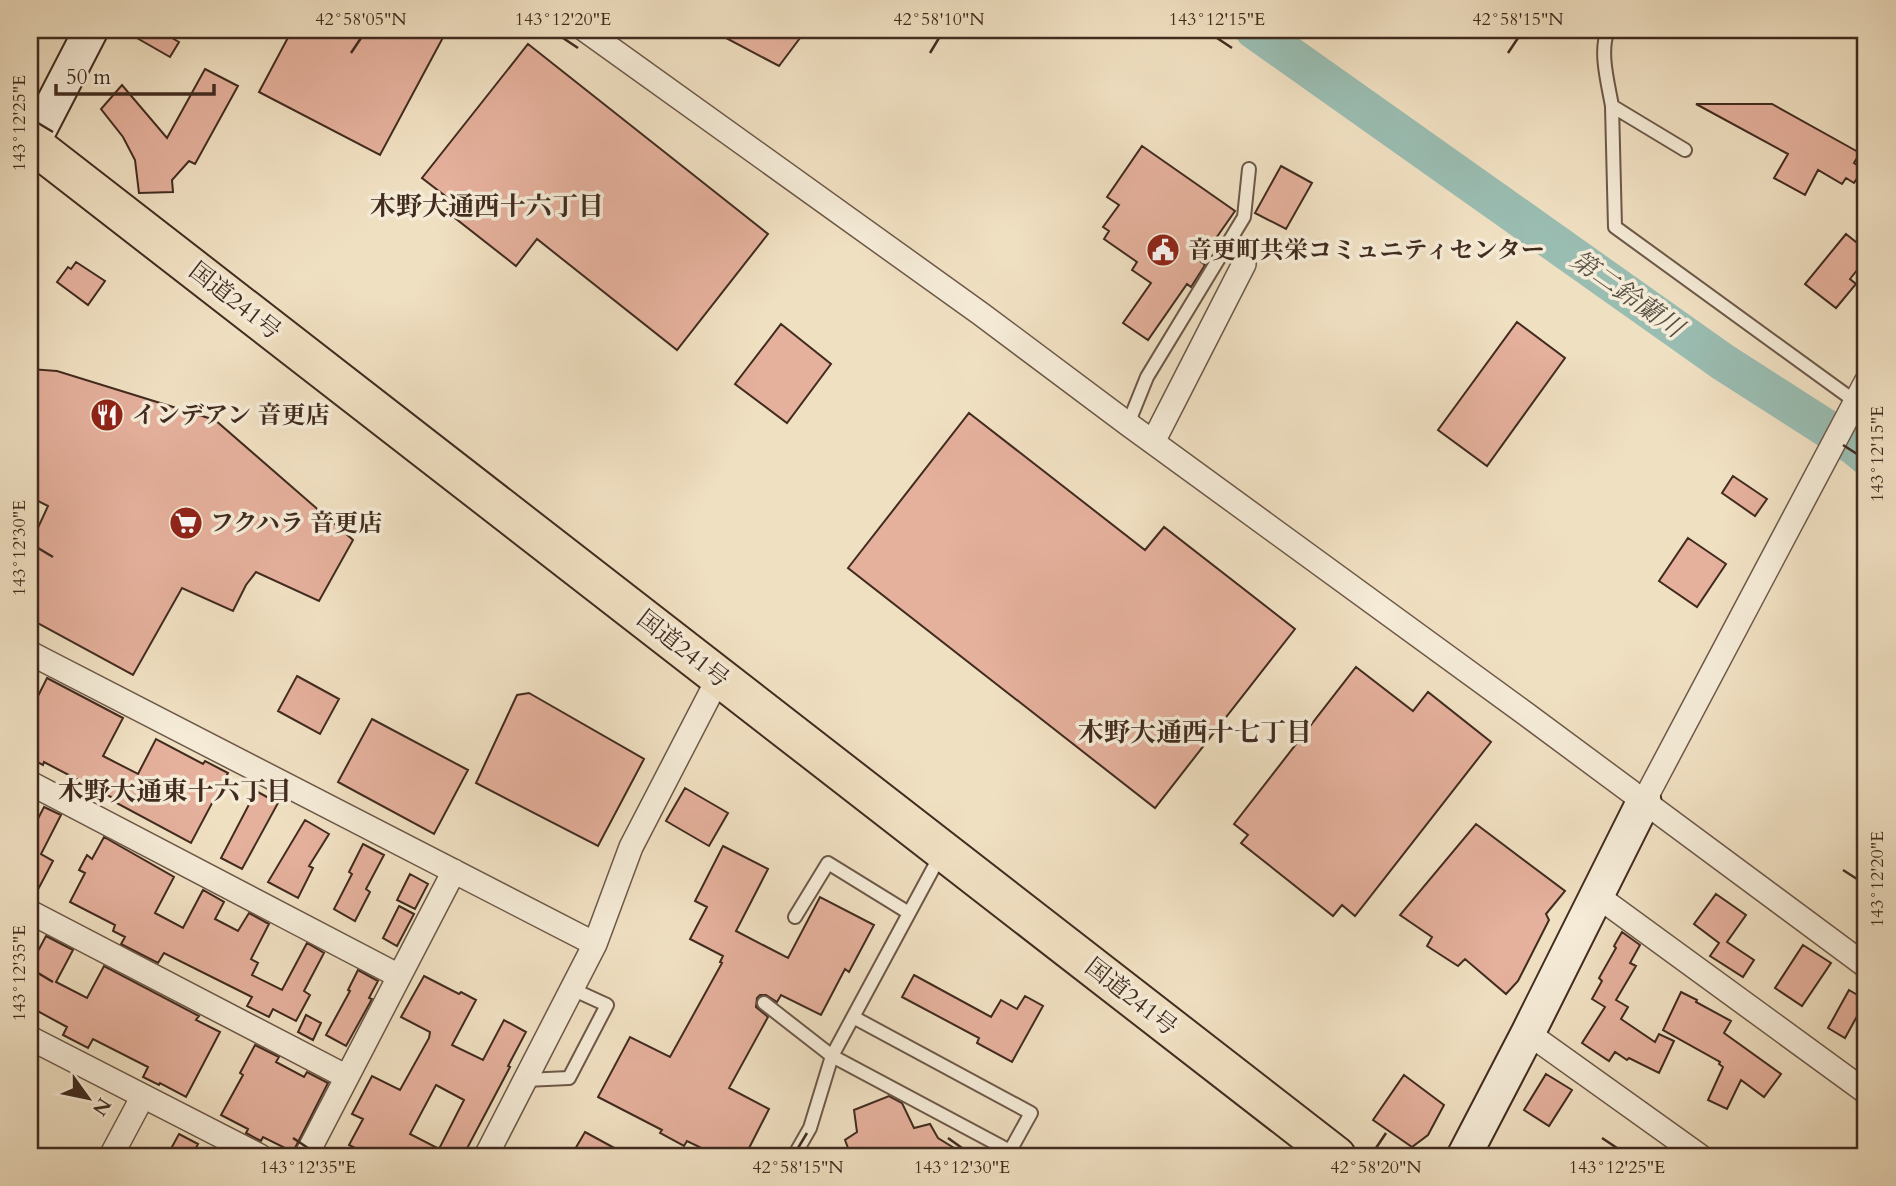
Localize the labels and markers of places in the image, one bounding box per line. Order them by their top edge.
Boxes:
public building icon: 音更町共栄コミュニティセンター [1144,231,1182,269]
place label: 音更町共栄コミュニティセンター [1188,234,1545,267]
restaurant icon: インデアン 音更店 [88,396,126,434]
place label: インデアン 音更店 [132,399,330,432]
supermarket icon: フクハラ 音更店 [167,504,205,542]
place label: フクハラ 音更店 [210,507,382,540]

